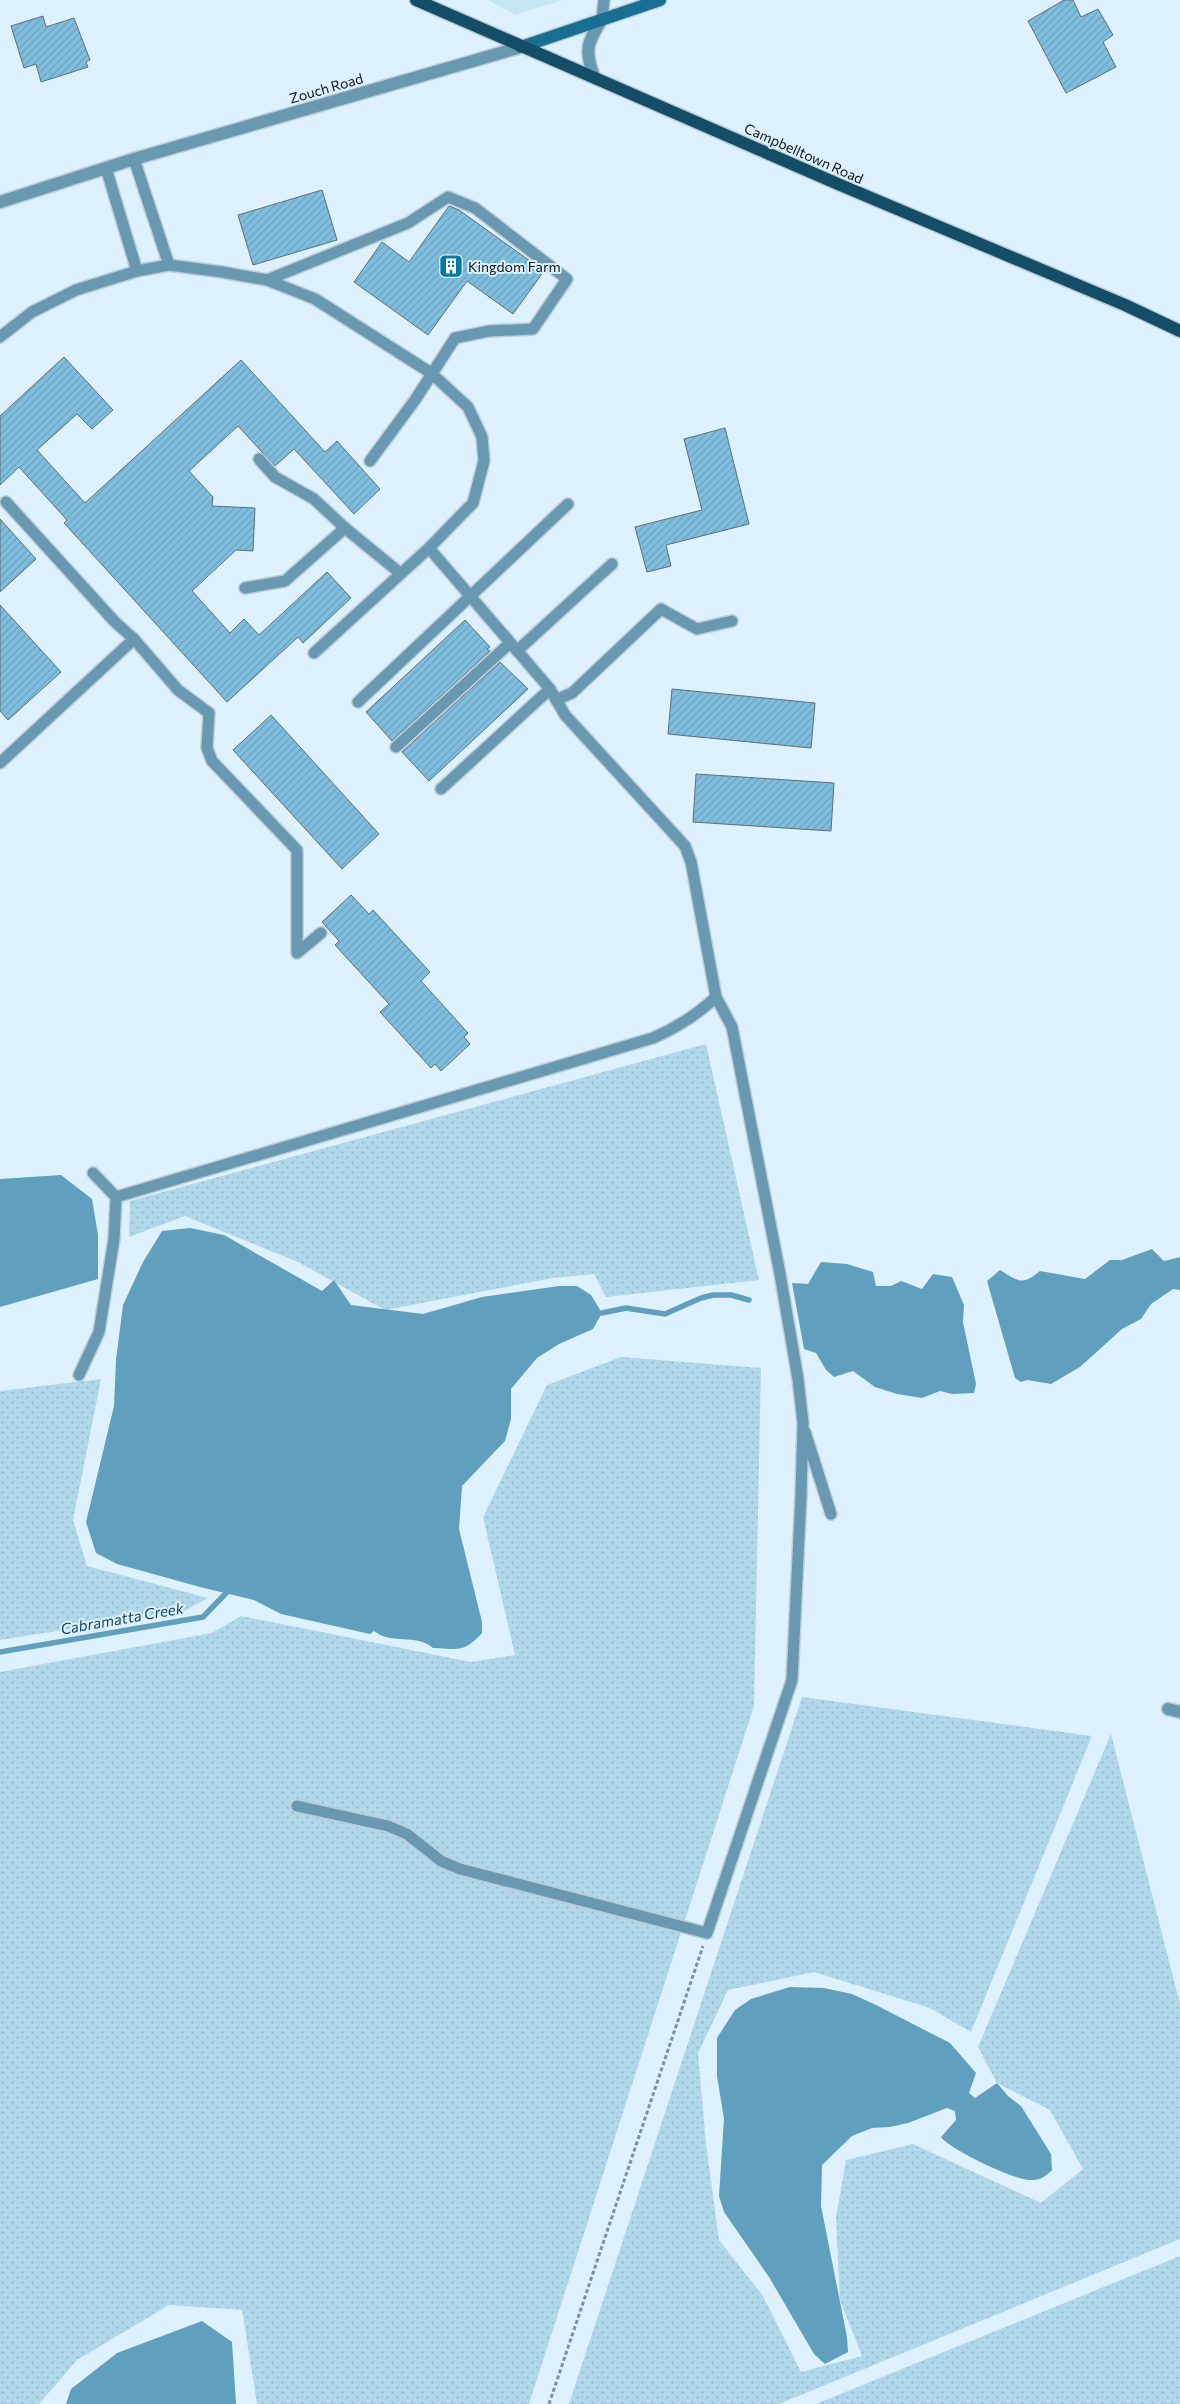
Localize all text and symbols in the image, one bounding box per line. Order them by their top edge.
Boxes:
street label: Zouch Road [287,69,365,107]
street label: Campbelltown Road [742,119,866,187]
building icon: Kingdom Farm [438,253,464,279]
place label: Kingdom Farm [468,258,561,275]
water label: Cabramatta Creek [59,1598,186,1638]

